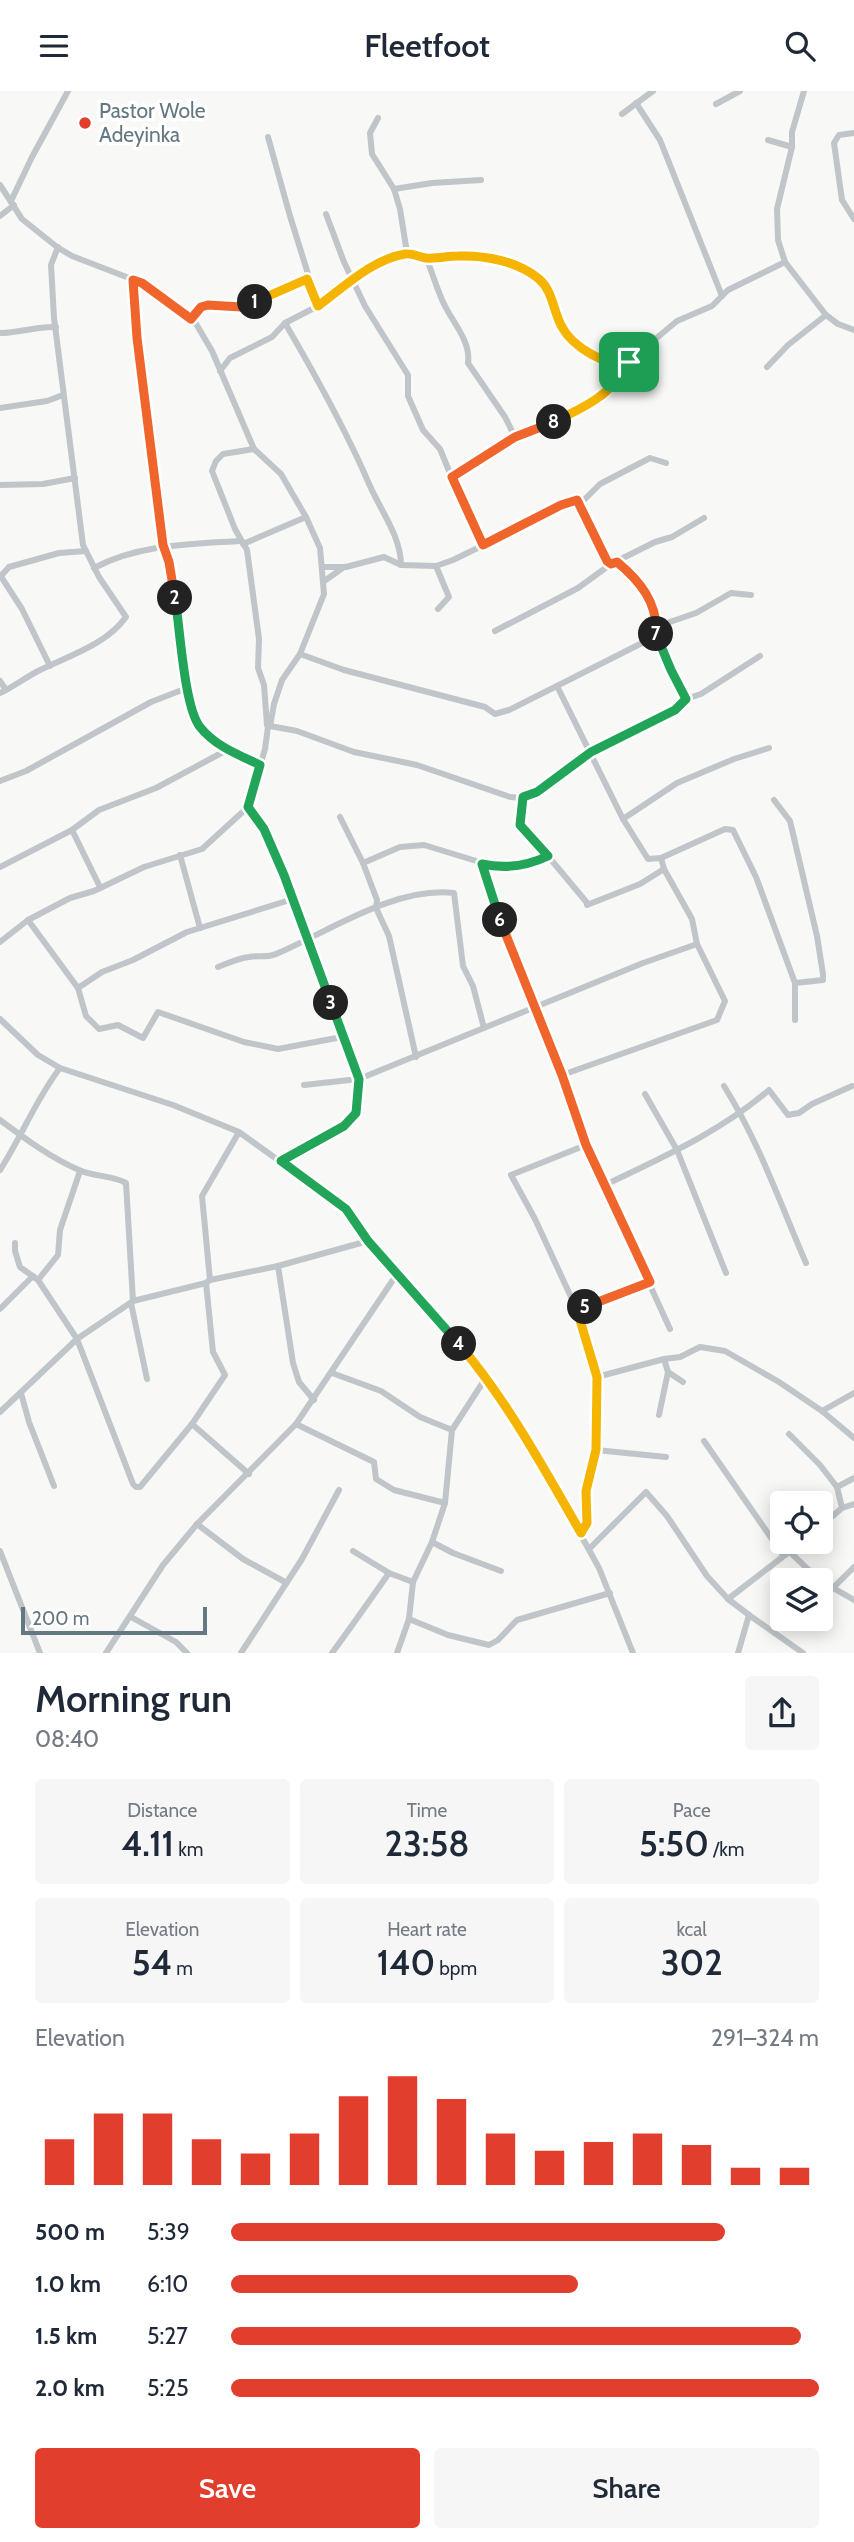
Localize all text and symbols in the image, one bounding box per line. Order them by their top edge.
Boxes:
text: Fleetfoot [364,26,490,65]
icon: menu [35,27,73,65]
icon: search [781,27,819,65]
place label: Pastor Wole Adeyinka [99,98,206,147]
marker: Pastor Wole Adeyinka [77,115,93,131]
pin: 1 [238,285,272,319]
text: 1 [251,290,258,313]
pin [599,332,659,392]
icon: arrive [610,343,648,381]
pin: 8 [536,405,572,439]
text: 8 [548,410,559,433]
pin: 2 [158,581,192,615]
text: 2 [169,586,180,609]
pin: 7 [638,617,674,651]
text: 7 [651,622,660,645]
pin: 6 [482,903,518,937]
text: 6 [494,908,505,931]
pin: 3 [314,985,348,1021]
text: 3 [325,991,336,1014]
pin: 5 [568,1289,602,1325]
text: 5 [579,1295,590,1318]
pin: 4 [442,1327,476,1361]
text: 4 [453,1332,464,1355]
map controls [770,1491,833,1631]
button: locate [770,1491,833,1554]
button: layers [770,1568,833,1631]
scale bar [21,1604,206,1636]
text: 200 m [32,1607,89,1630]
text: Morning run [35,1675,232,1722]
button: share [745,1676,819,1750]
text: 08:40 [35,1725,99,1753]
text: Distance [127,1799,197,1822]
text: Time [407,1799,447,1822]
text: Pace [673,1799,711,1822]
text: 4.11 [121,1822,174,1865]
text: 23:58 [385,1822,469,1865]
text: 5:50 [639,1822,709,1865]
text: km [174,1838,203,1861]
text: /km [709,1838,744,1861]
text: Elevation [125,1918,199,1941]
text: Heart rate [387,1918,467,1941]
text: kcal [677,1918,707,1941]
text: 54 [132,1941,172,1984]
text: 140 [377,1941,435,1984]
text: 302 [661,1941,723,1984]
text: m [172,1957,193,1980]
text: bpm [435,1957,477,1980]
text: Elevation [35,2024,125,2052]
text: 291–324 m [711,2024,819,2052]
text: 500 m [35,2218,105,2246]
text: 5:39 [147,2218,190,2246]
text: 1.0 km [35,2270,101,2298]
text: 6:10 [147,2270,188,2298]
text: 1.5 km [35,2322,97,2350]
text: 5:27 [147,2322,188,2350]
text: 2.0 km [35,2374,105,2402]
text: 5:25 [147,2374,189,2402]
button: Save [35,2448,420,2528]
button: Share [434,2448,819,2528]

